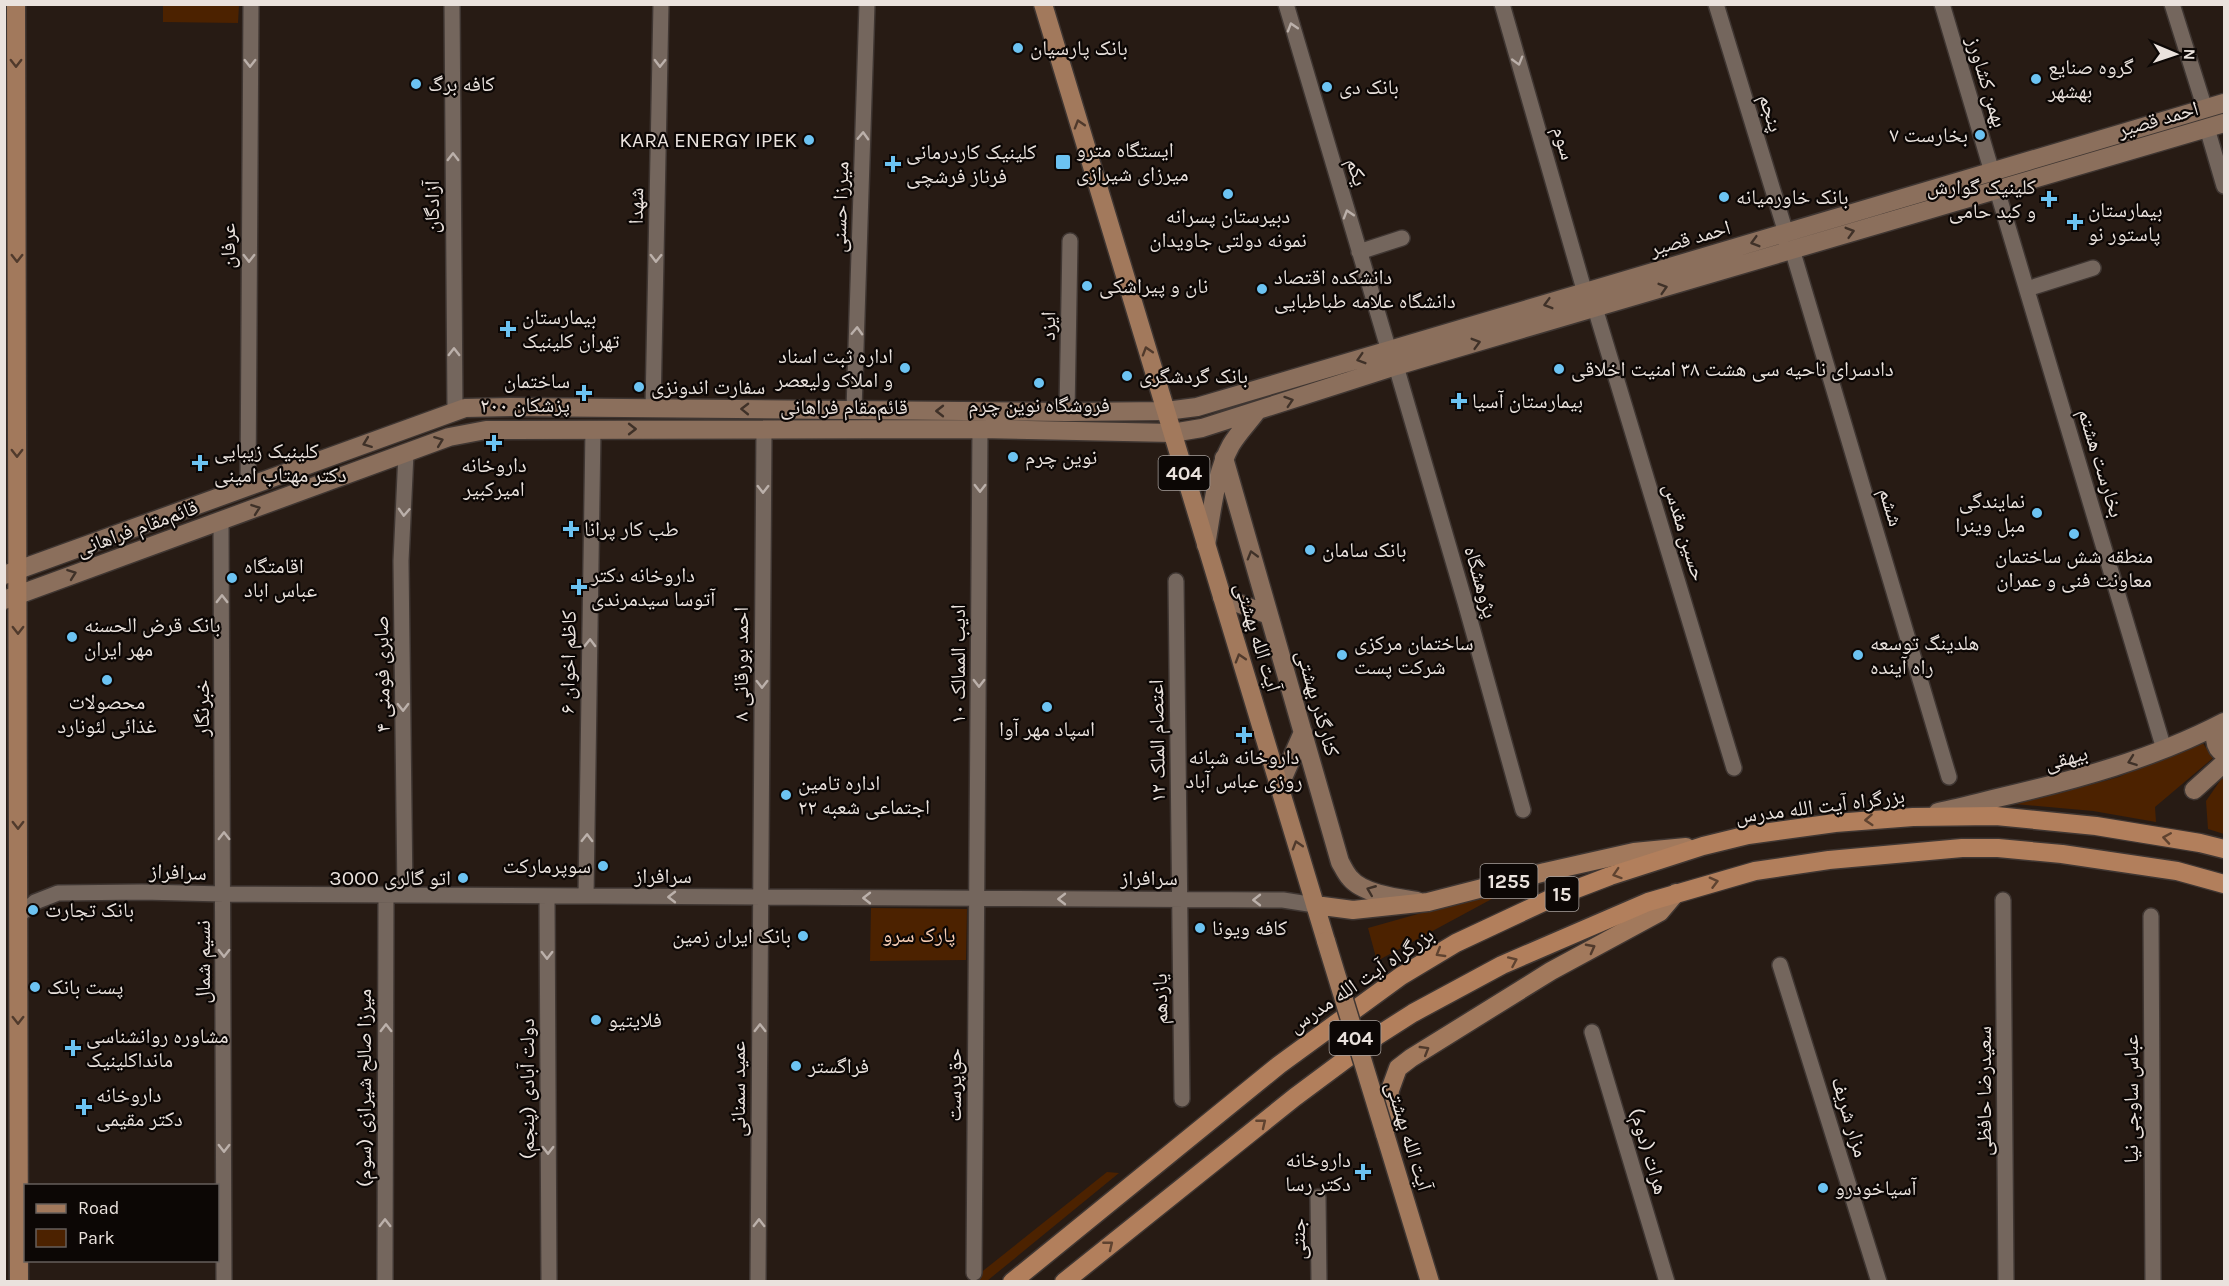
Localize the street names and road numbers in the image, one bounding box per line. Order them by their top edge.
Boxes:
street label: بهمن کشاورز [1961,33,2012,131]
street label: پنجم [1752,91,1788,135]
street label: احمد قصیر [2114,96,2201,142]
street label: سوم [1546,123,1580,163]
street label: یکم [1340,155,1373,189]
street label: میرزا حسنی [826,161,855,253]
street label: آزادگان [420,180,444,234]
street label: شهدا [624,187,648,225]
street label: احمد قصیر [1646,215,1733,261]
street label: عرفان [216,223,240,269]
street label: ایزد [1036,311,1060,341]
street label: قائم‌مقام فراهانی [780,395,908,421]
street label: بخارست هشتم [2071,406,2129,521]
road number: 404 [1158,456,1210,490]
street label: حسین مقدس [1658,480,1711,584]
street label: ششم [1872,485,1908,530]
street label: قائم‌مقام فراهانی [73,495,202,563]
street label: پژوهشگاه [1459,543,1503,621]
street label: آیت الله بهشتی [1229,579,1286,696]
street label: ادیب الممالک ۱۰ [946,604,970,724]
street label: احمد بورقانی ۸ [729,607,754,721]
street label: کاظم اخوان ۶ [555,610,583,714]
street label: صابری فومنی ۴ [369,615,396,733]
street label: کنارگذر بهشتی [1290,647,1345,760]
street label: اعتصام الملک ۱۲ [1144,679,1172,803]
street label: خبرنگار [190,680,214,737]
street label: بیهقی [2042,741,2091,776]
street label: بزرگراه آیت الله مدرس [1734,784,1906,829]
street label: سرافراز [148,859,207,885]
street label: سرافراز [633,864,692,888]
road number: 1255 [1480,864,1538,898]
street label: سرافراز [1119,866,1178,890]
road number: 15 [1546,877,1578,911]
street label: نسیم شمال [191,920,217,1004]
street label: بزرگراه آیت الله مدرس [1284,922,1439,1038]
street label: یازدهم [1148,973,1174,1025]
street label: میرزا صالح شیرازی (سوم) [352,989,378,1187]
street label: دولت آبادی (پنجم) [515,1018,541,1160]
road number: 404 [1330,1021,1380,1055]
street label: سعیدرضا حافظی [1972,1026,1997,1156]
street label: عباس ساوجی نیا [2119,1034,2144,1163]
street label: عمید سمنانی [726,1041,751,1137]
street label: حق‌پرست [942,1048,967,1122]
street label: مزار شریف [1826,1074,1874,1160]
street label: آیت الله بهشتی [1380,1078,1437,1195]
street label: هرات (دوم) [1623,1105,1673,1198]
street label: جنتی [1286,1218,1311,1260]

